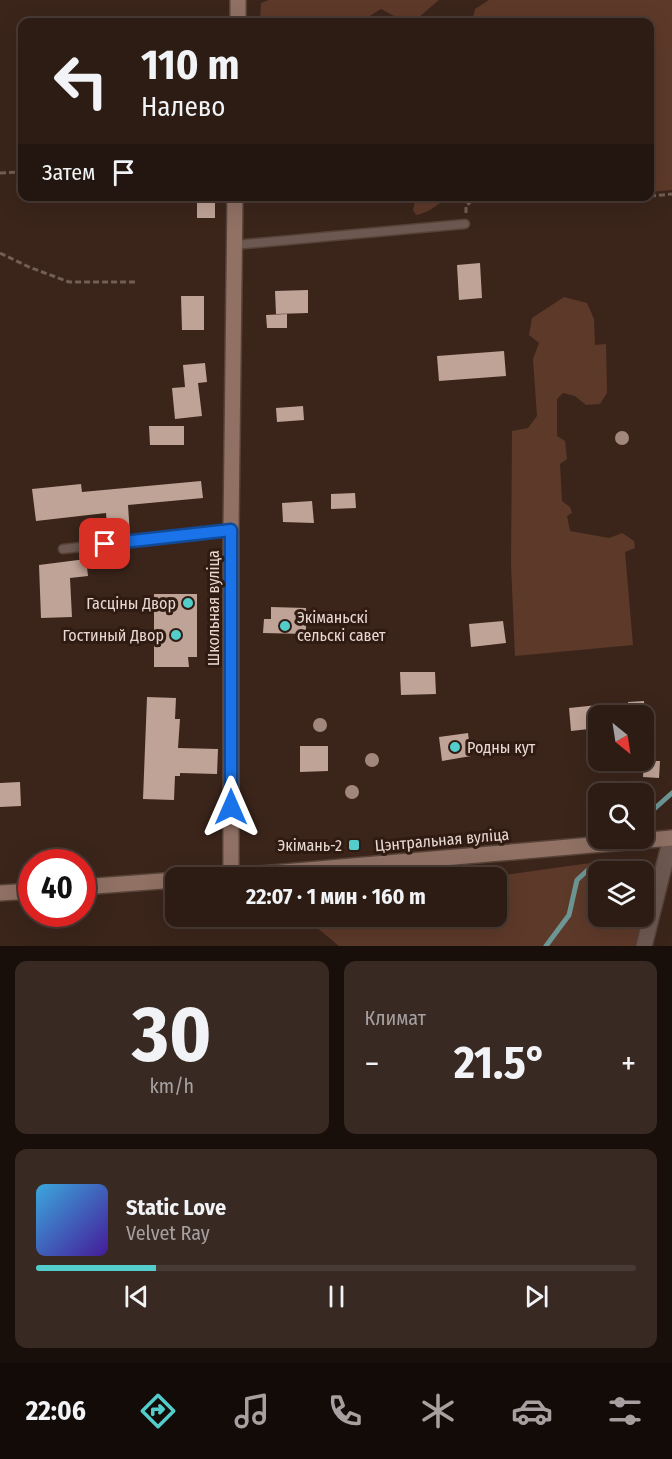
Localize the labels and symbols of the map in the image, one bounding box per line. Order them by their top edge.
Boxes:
pin [79,518,130,569]
street label: Школьная вуліца [204,550,223,666]
place label: Гасціны Двор [86,594,176,613]
marker: Гасціны Двор [181,596,195,610]
place label: Экіманьскі сельскі савет [297,608,386,645]
marker: Экіманьскі сельскі савет [278,619,292,633]
place label: Гостиный Двор [63,626,164,645]
marker: Гостиный Двор [169,628,183,642]
north arrow [588,705,654,771]
place label: Родны кут [467,738,536,757]
marker: Родны кут [448,740,462,754]
position arrow [199,775,263,839]
street label: Цэнтральная вуліца [374,825,510,855]
place label: Экімань-2 [277,836,342,855]
marker: Экімань-2 [347,838,361,852]
speed limit sign: 40 [18,849,96,927]

